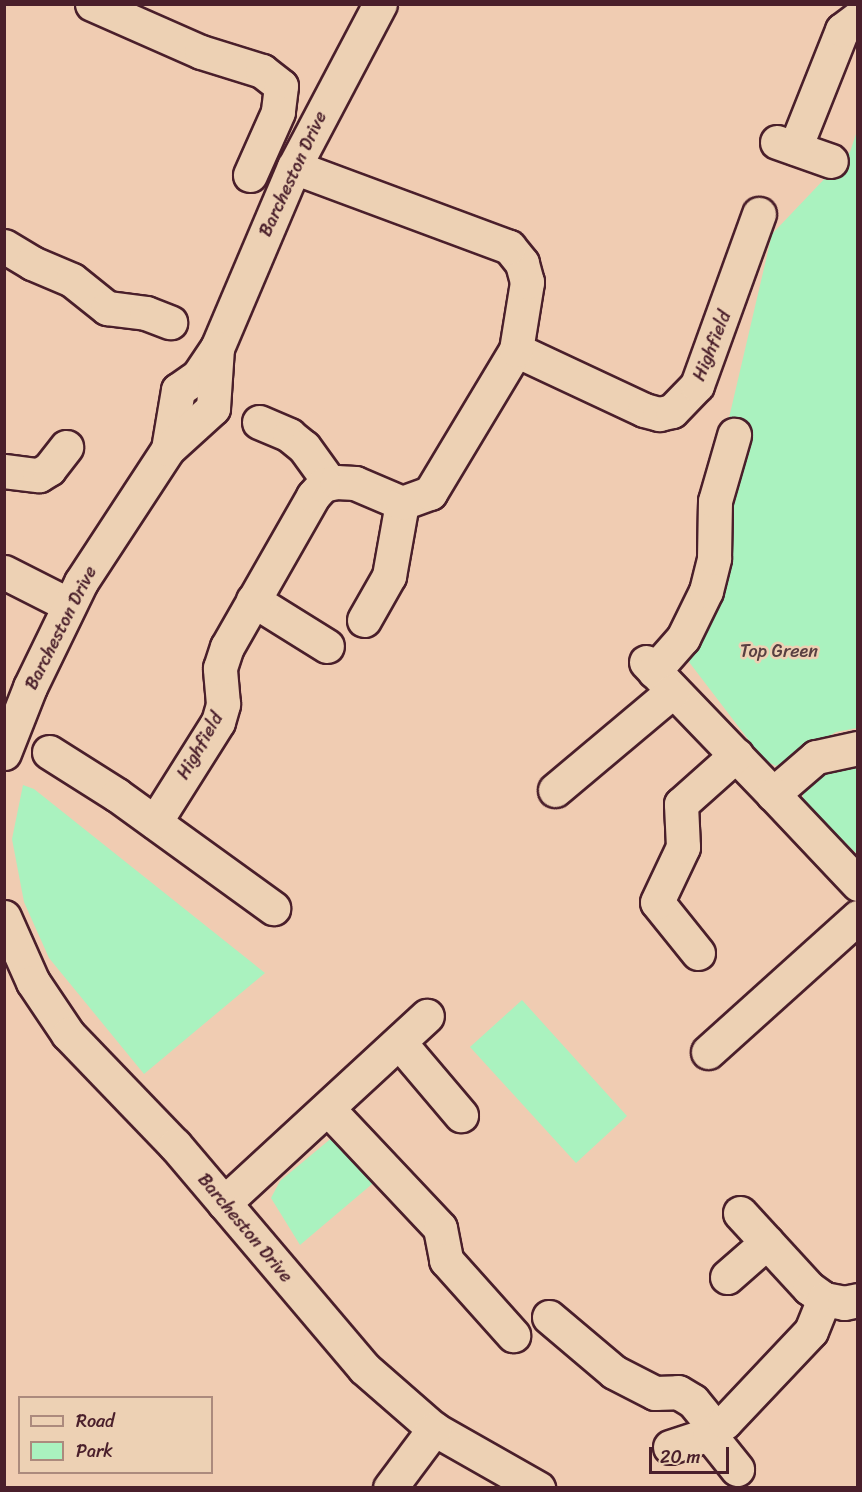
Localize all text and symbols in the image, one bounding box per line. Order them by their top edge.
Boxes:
street label: Barcheston Drive [255,108,331,240]
street label: Highfield [688,308,736,384]
street label: Barcheston Drive [21,563,101,693]
park label: Top Green [740,640,818,662]
street label: Highfield [172,709,228,783]
street label: Barcheston Drive [193,1169,297,1287]
legend [18,1396,213,1474]
text: Road [76,1405,115,1437]
text: Park [76,1435,113,1467]
scale bar [652,1435,732,1473]
text: 20 m [660,1441,700,1473]

